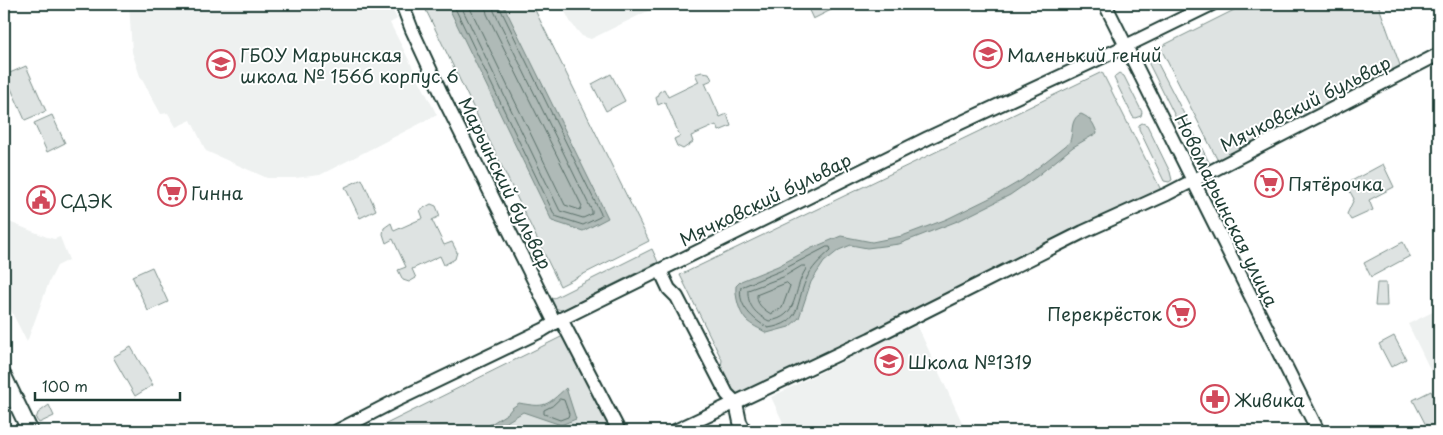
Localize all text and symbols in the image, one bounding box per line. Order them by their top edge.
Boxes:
school or university icon: Маленький гений [973,39,1003,69]
place label: ГБОУ Марьинская школа № 1566 корпус 6 [240,41,459,89]
place label: Маленький гений [1007,41,1162,68]
street label: Мячковский бульвар [1215,48,1395,158]
school or university icon: ГБОУ Марьинская школа № 1566 корпус 6 [206,49,236,79]
street label: Марьинский бульвар [453,92,559,274]
street label: Новомарьинская улица [1168,109,1286,312]
street label: Мячковский бульвар [674,146,856,252]
supermarket icon: Пятёрочка [1254,168,1284,198]
place label: Пятёрочка [1288,170,1384,197]
supermarket icon: Гинна [157,177,187,207]
place label: Гинна [191,179,244,206]
public building icon: СДЭК [26,185,56,215]
place label: СДЭК [60,187,113,214]
supermarket icon: Перекрёсток [1166,298,1196,328]
place label: Перекрёсток [1047,300,1162,327]
school or university icon: Школа №1319 [874,346,904,376]
place label: Школа №1319 [908,348,1032,375]
scale bar [35,370,180,402]
text: 100 m [42,374,88,397]
pharmacy icon: Живика [1200,384,1230,414]
place label: Живика [1234,386,1305,413]

